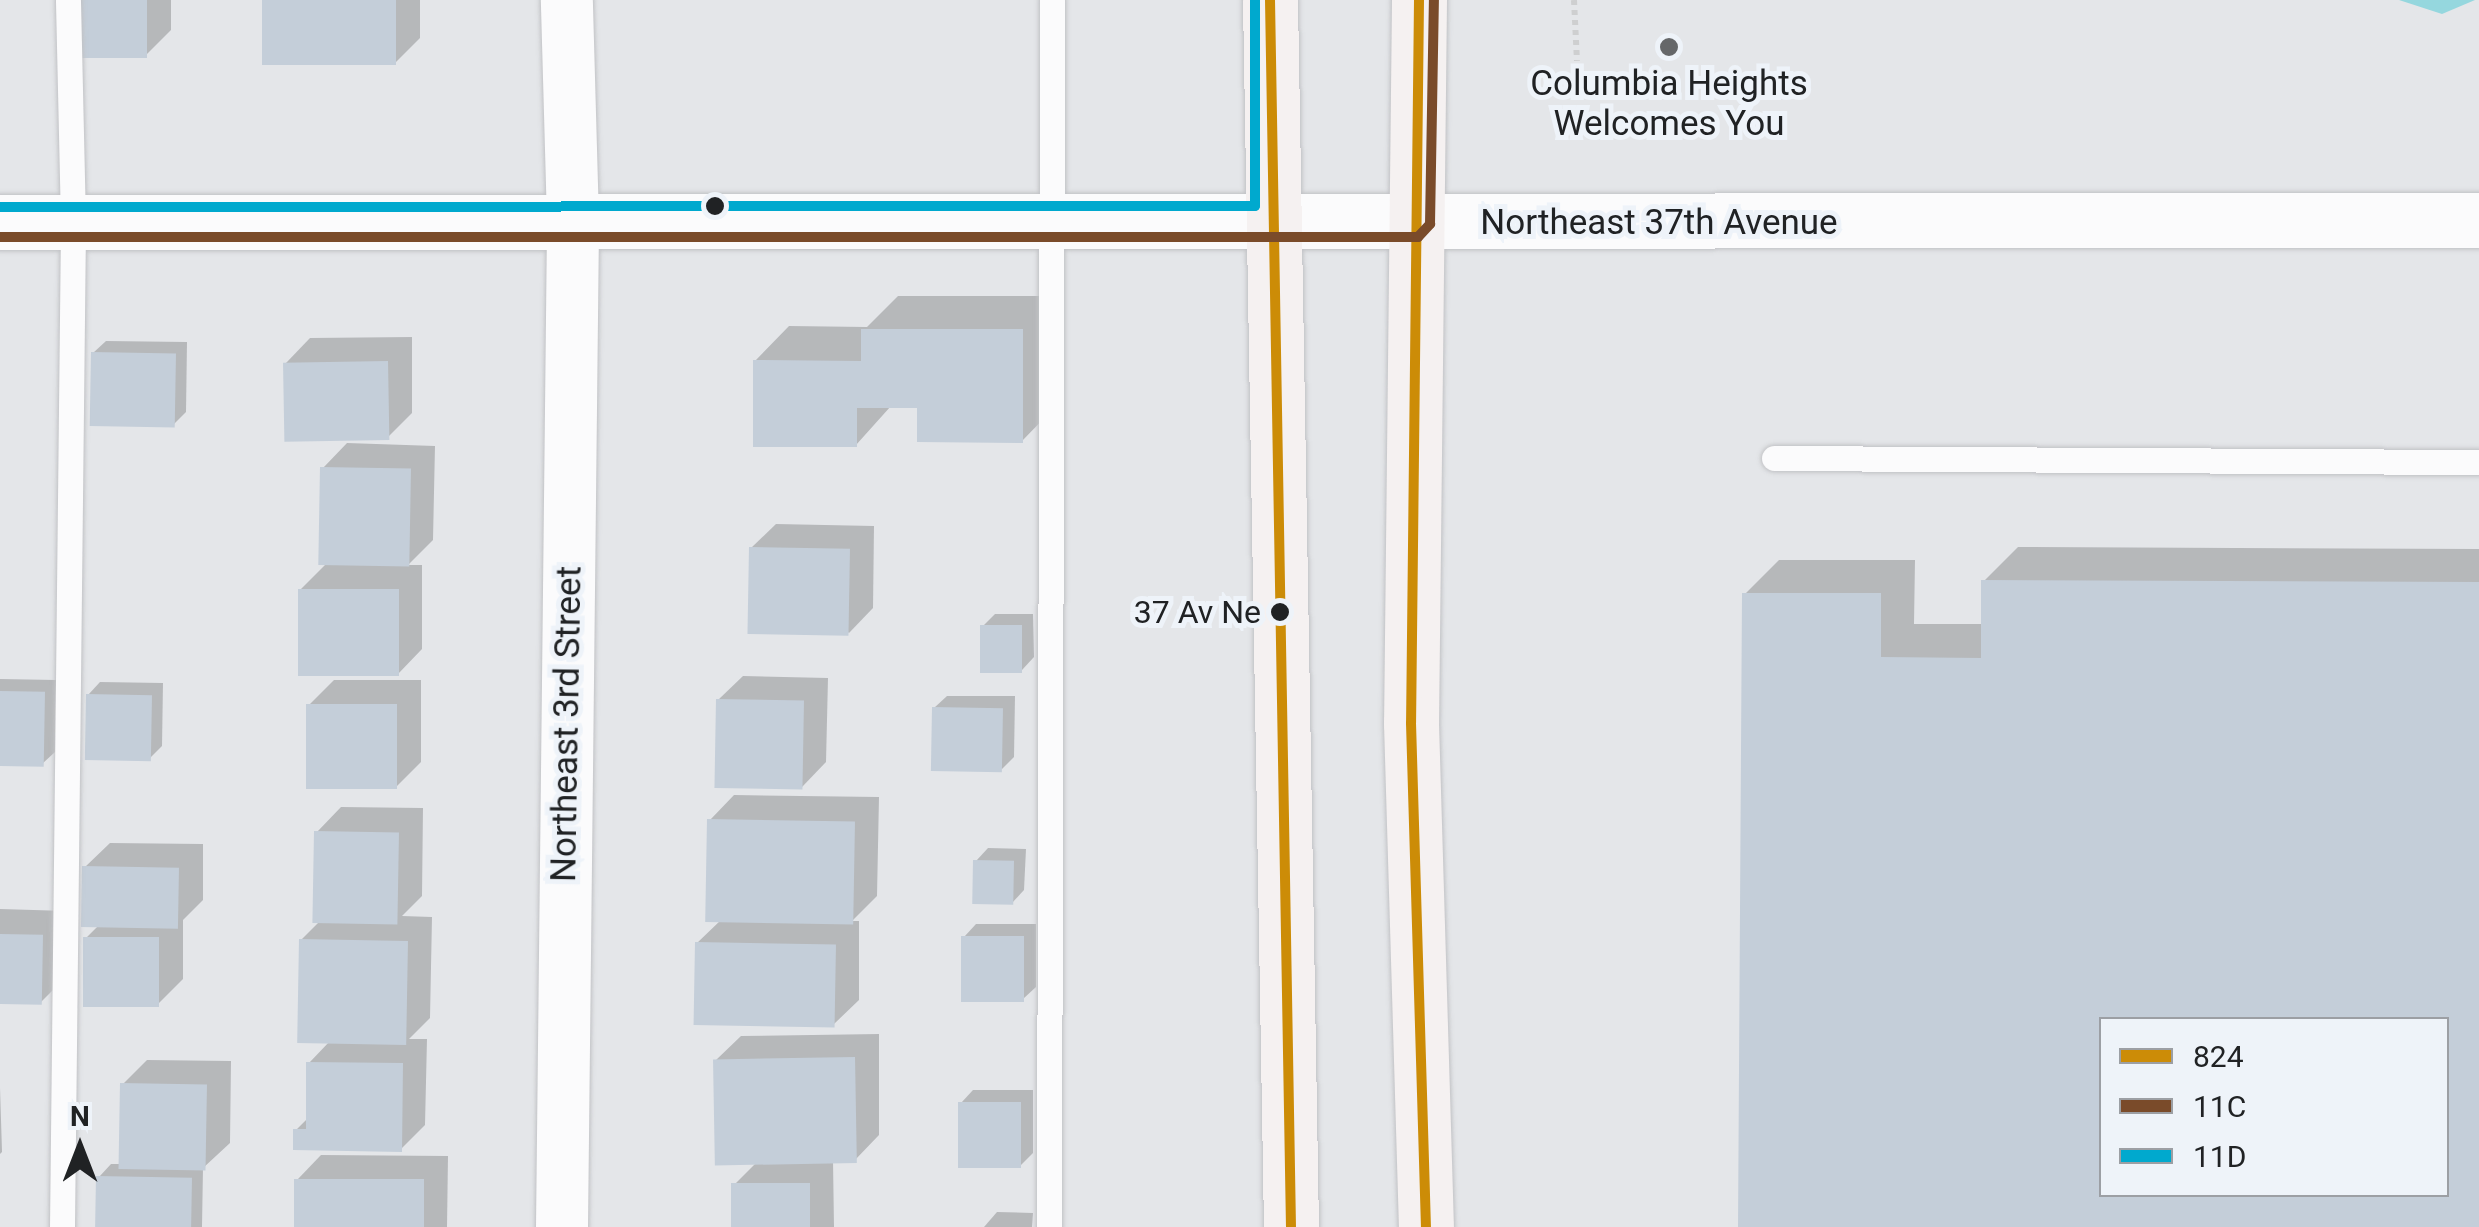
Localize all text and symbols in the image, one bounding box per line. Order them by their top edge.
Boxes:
marker: Columbia Heights Welcomes You [1658,36,1680,58]
place label: Columbia Heights Welcomes You [1530,63,1808,145]
unlabelled marker [705,196,725,216]
street label: Northeast 37th Avenue [1480,202,1838,244]
street label: Northeast 3rd Street [543,566,591,882]
place label: 37 Av Ne [1134,593,1261,631]
marker: 37 Av Ne [1270,602,1290,622]
legend [2099,1017,2449,1197]
text: 824 [2193,1039,2244,1074]
text: 11C [2193,1089,2246,1124]
north arrow [30,1097,130,1197]
text: N [70,1100,90,1133]
text: 11D [2193,1139,2246,1174]

